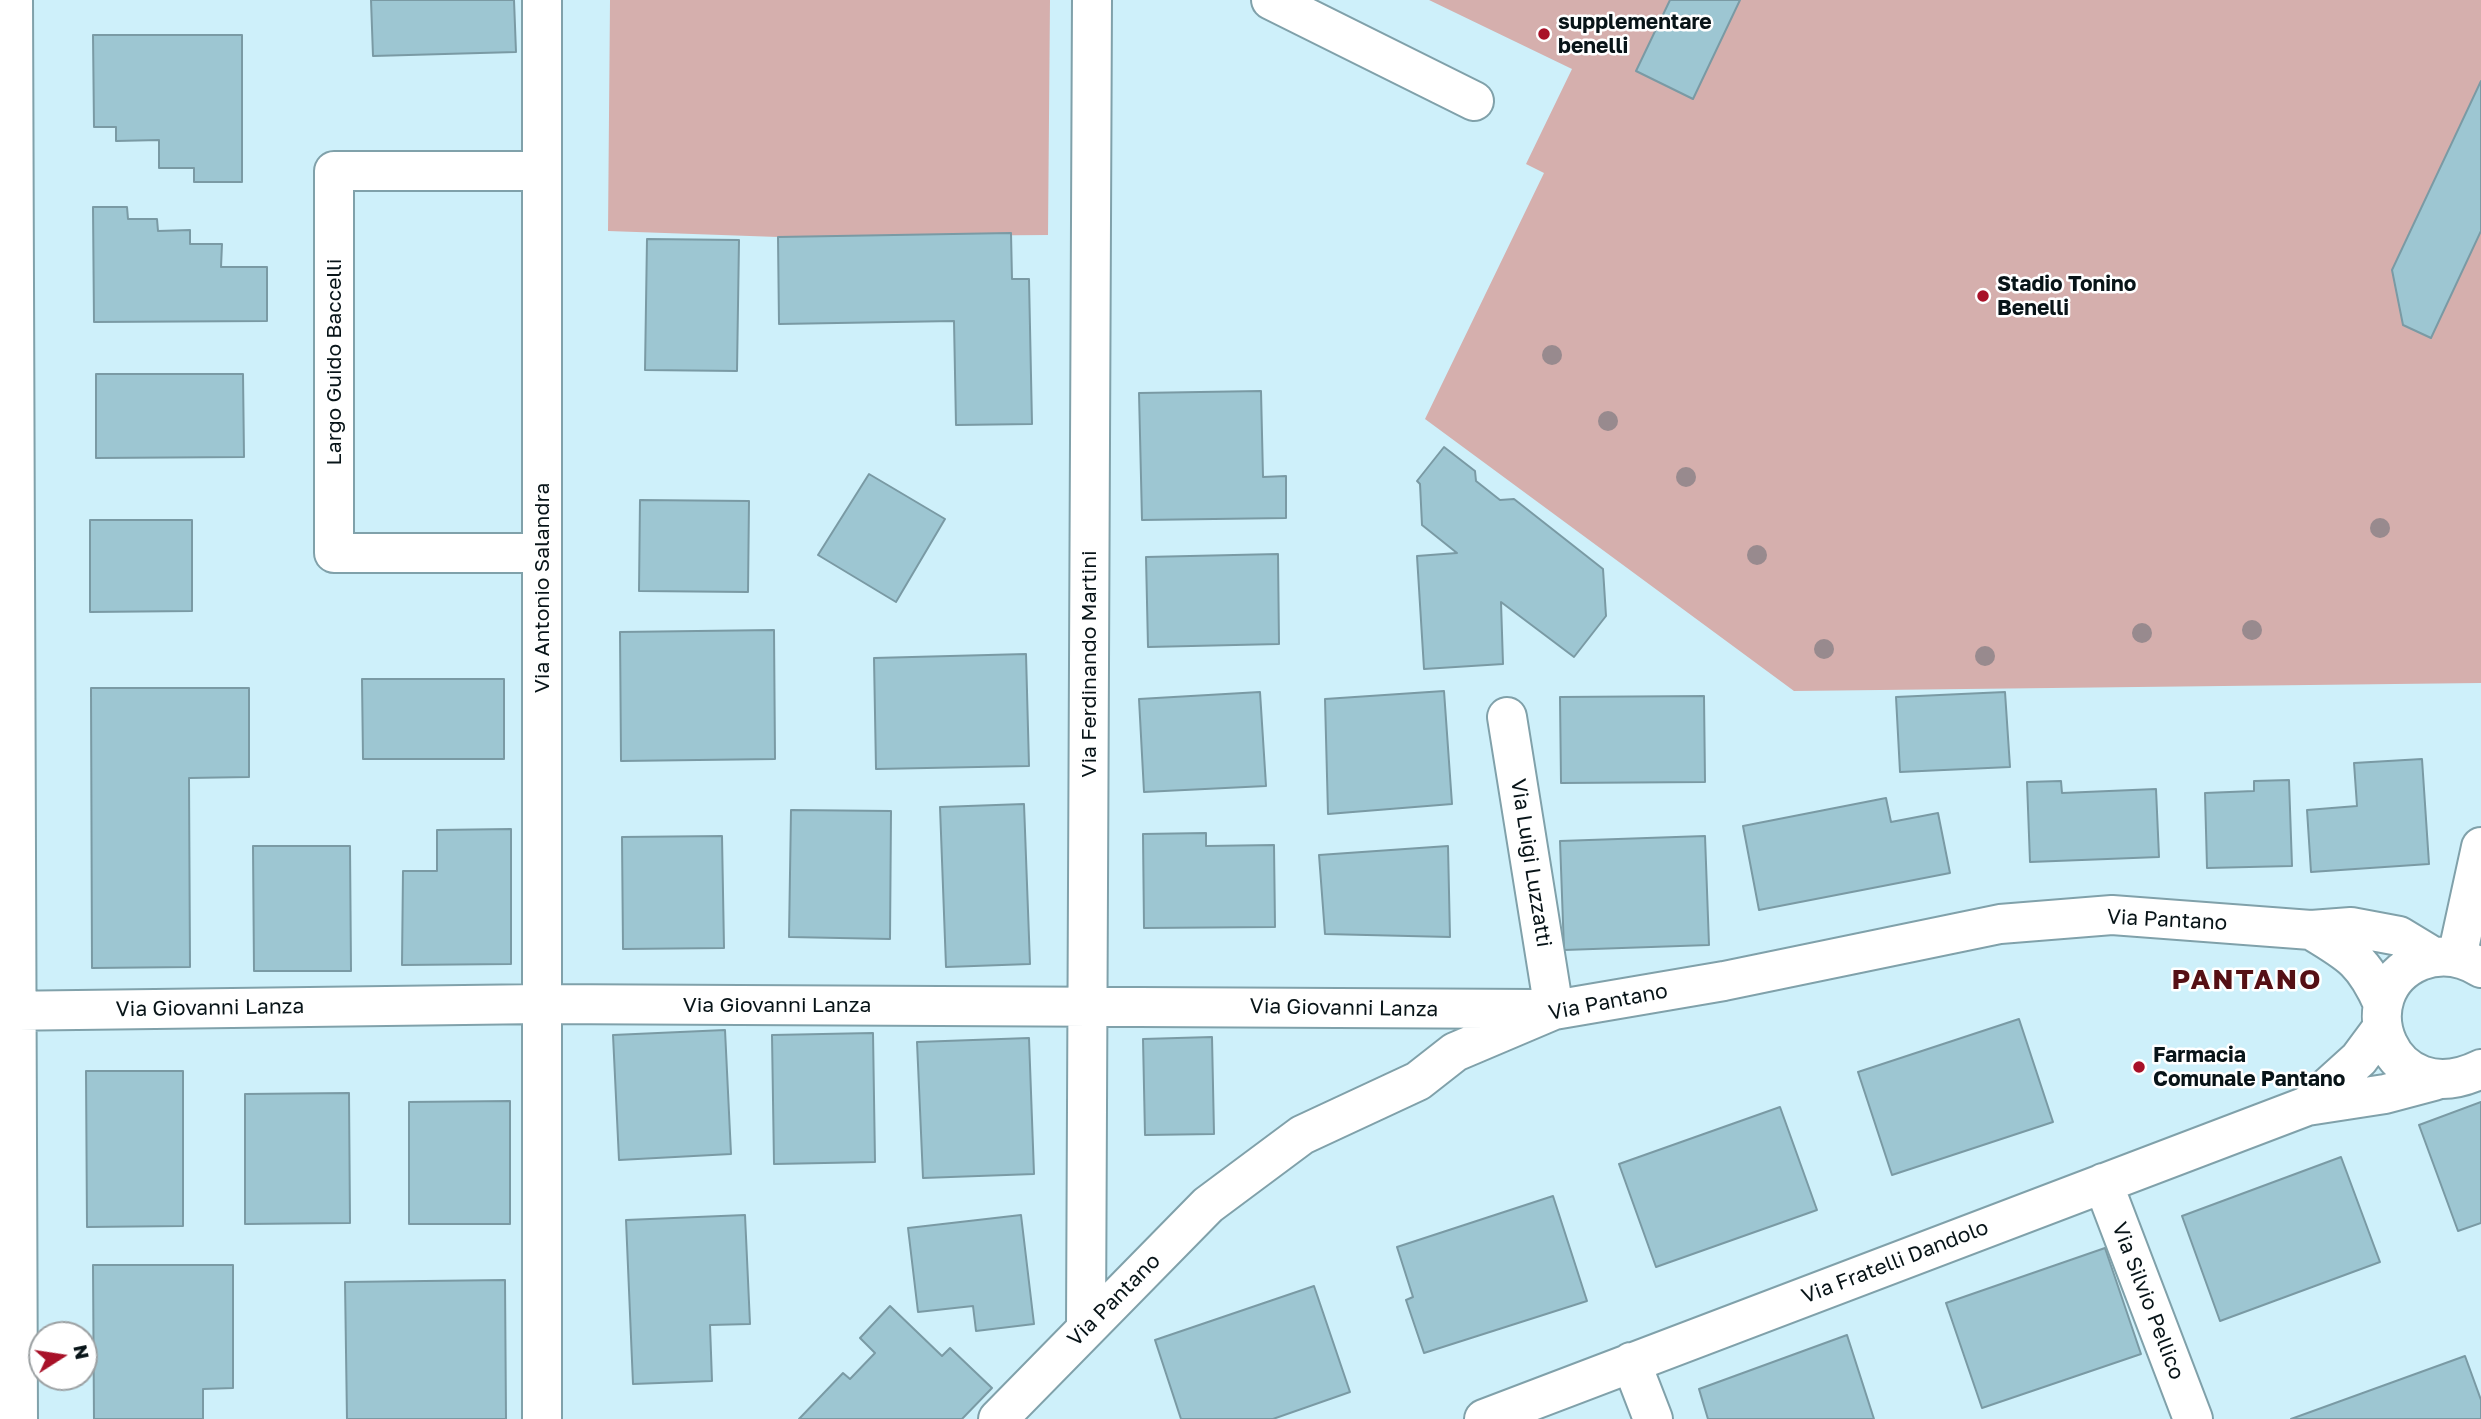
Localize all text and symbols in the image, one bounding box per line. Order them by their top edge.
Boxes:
place label: supplementare benelli [1558,9,1712,59]
marker: supplementare benelli [1536,26,1552,42]
street label: Largo Guido Baccelli [321,259,347,465]
place label: Stadio Tonino Benelli [1997,271,2136,321]
marker: Stadio Tonino Benelli [1975,288,1991,304]
street label: Via Antonio Salandra [529,483,555,693]
street label: Via Ferdinando Martini [1076,550,1102,778]
street label: Via Luigi Luzzatti [1505,777,1557,949]
street label: Via Pantano [2106,904,2228,936]
district label: PANTANO [2172,963,2322,997]
street label: Via Pantano [1546,978,1670,1026]
street label: Via Giovanni Lanza [683,992,871,1018]
street label: Via Giovanni Lanza [115,994,305,1022]
street label: Via Giovanni Lanza [1249,994,1439,1022]
place label: Farmacia Comunale Pantano [2153,1042,2345,1092]
marker: Farmacia Comunale Pantano [2131,1059,2147,1075]
street label: Via Fratelli Dandolo [1798,1215,1992,1309]
street label: Via Silvio Pellico [2106,1219,2190,1383]
street label: Via Pantano [1062,1248,1166,1352]
north arrow [28,1321,98,1391]
text: N [69,1342,95,1361]

